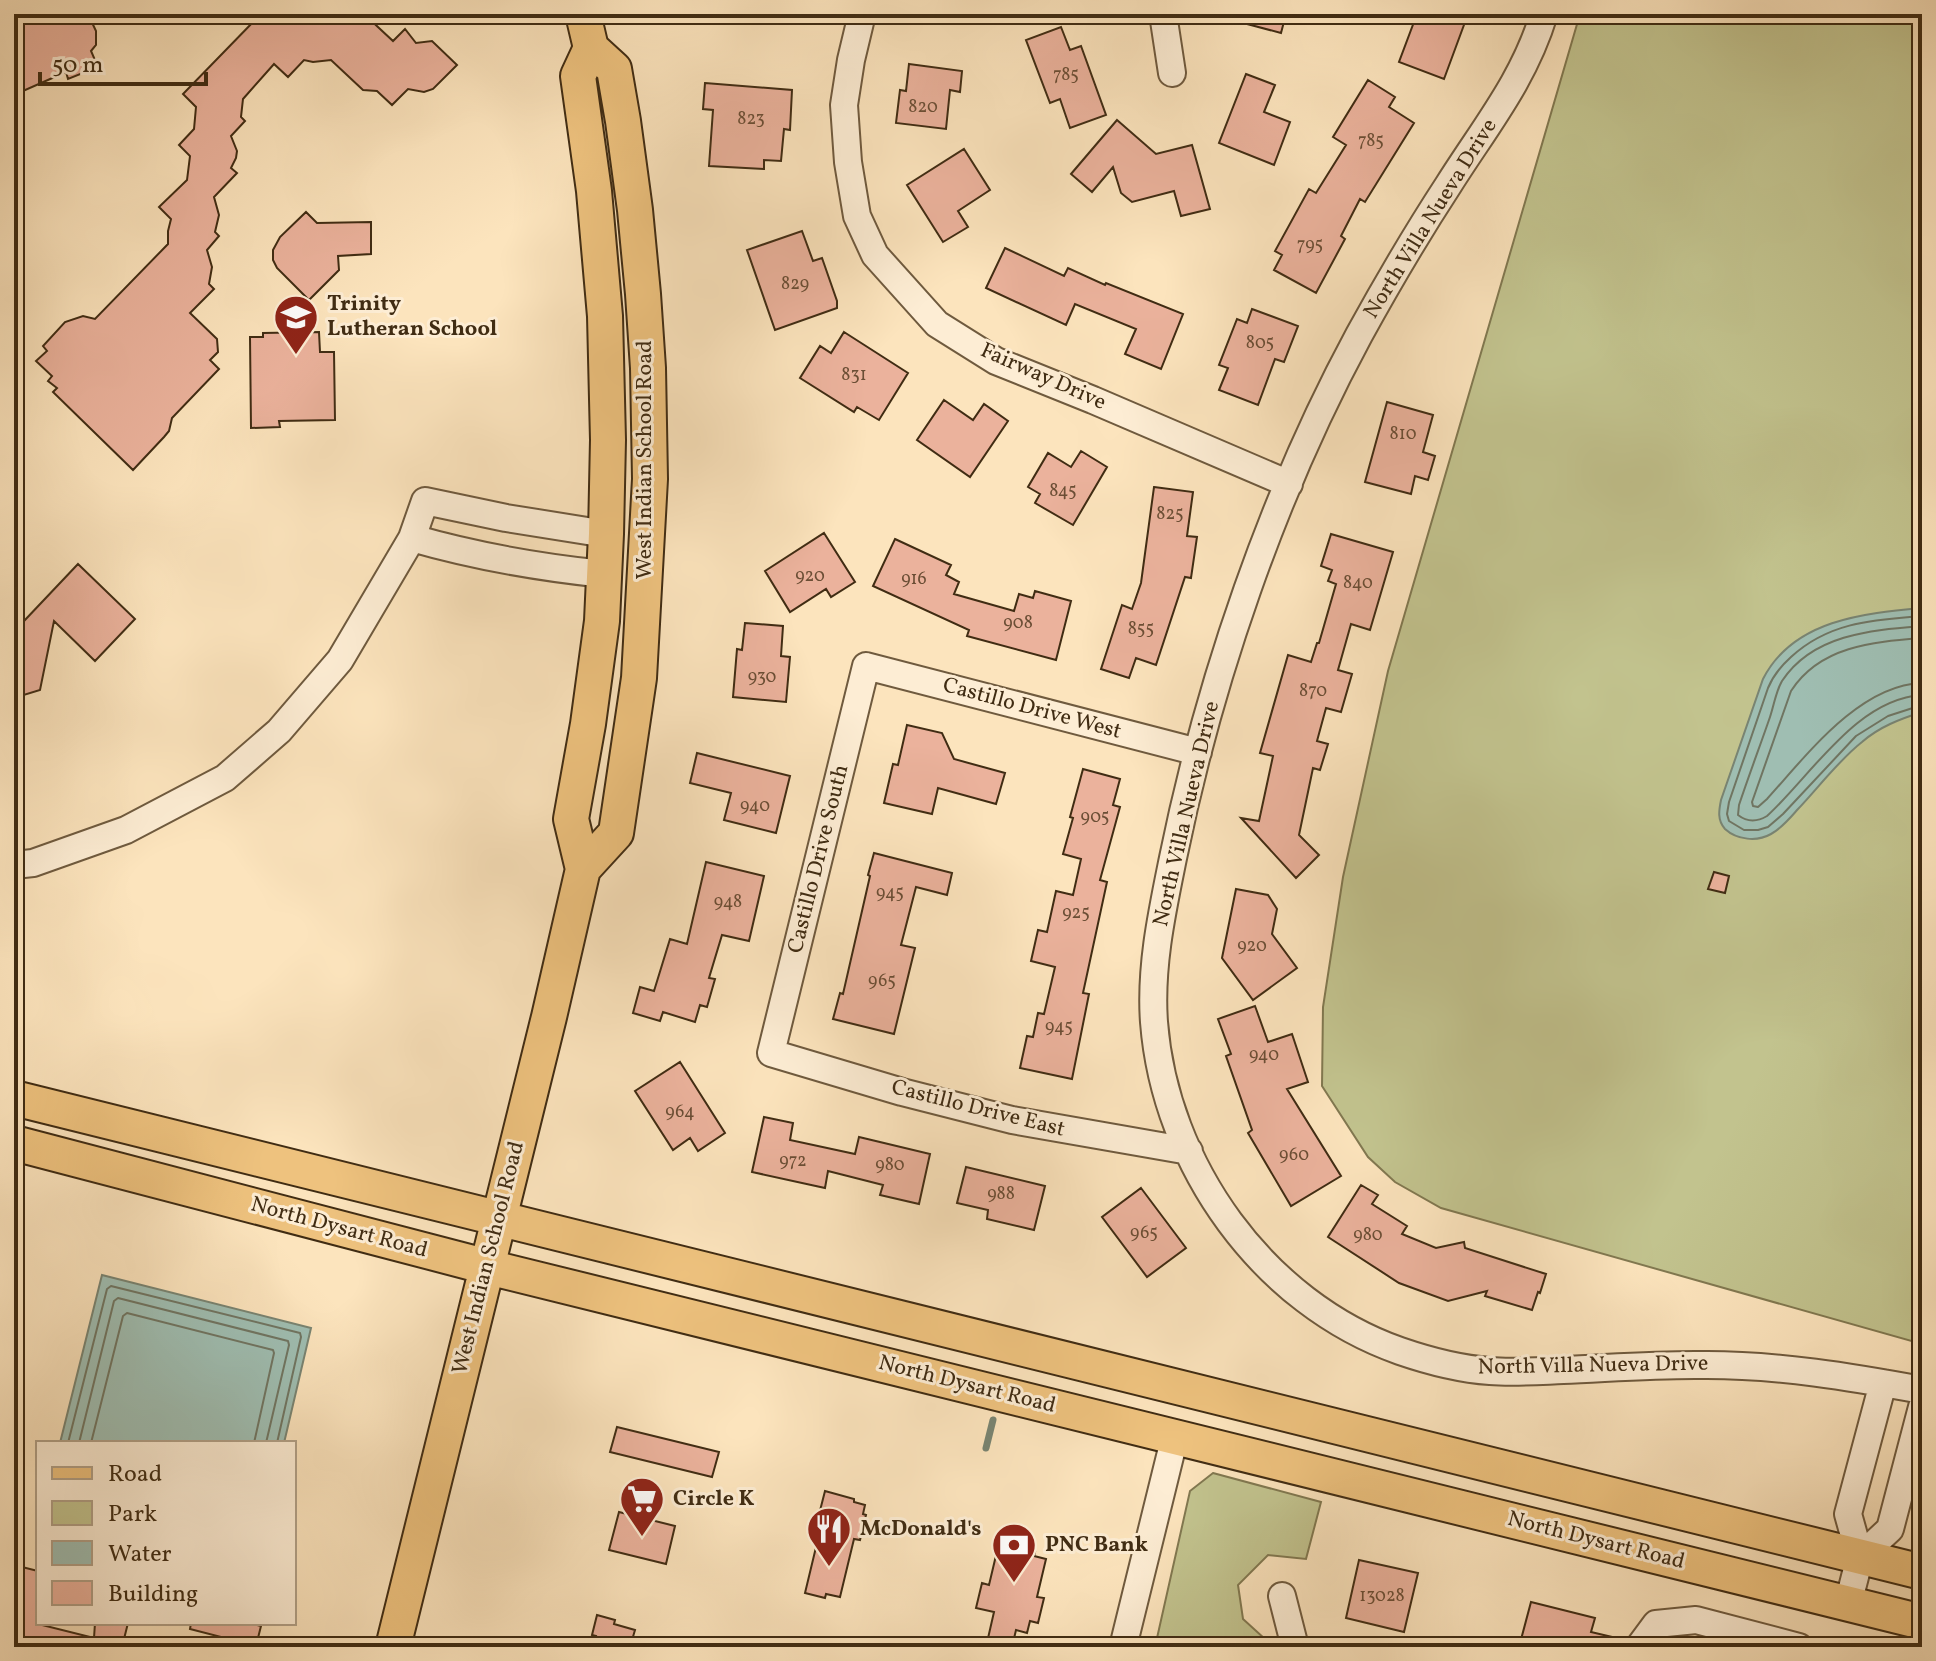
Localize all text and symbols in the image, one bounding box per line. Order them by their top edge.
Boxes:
scale bar [40,36,206,86]
text: 50 m [52,49,104,83]
house number: 785 [1053,63,1079,88]
house number: 820 [908,95,938,120]
house number: 823 [737,107,765,132]
street label: North Villa Nueva Drive [1357,113,1505,325]
house number: 785 [1358,129,1384,154]
house number: 795 [1297,233,1323,258]
house number: 829 [781,272,809,297]
place label: Trinity Lutheran School [327,289,497,345]
school or university icon: Trinity Lutheran School [272,293,320,356]
house number: 805 [1246,331,1274,356]
street label: Fairway Drive [975,335,1111,419]
street label: West Indian School Road [630,340,661,580]
house number: 831 [841,363,867,388]
house number: 810 [1390,422,1417,447]
house number: 845 [1049,479,1077,504]
house number: 825 [1156,502,1184,527]
house number: 920 [795,564,825,589]
house number: 916 [901,567,927,592]
house number: 840 [1343,571,1373,596]
house number: 908 [1003,611,1033,636]
house number: 855 [1128,617,1154,642]
house number: 930 [748,665,777,690]
street label: Castillo Drive West [939,670,1125,748]
house number: 870 [1299,679,1327,704]
street label: North Villa Nueva Drive [1146,698,1228,930]
street label: Castillo Drive South [781,761,857,957]
house number: 940 [740,794,770,819]
house number: 905 [1081,805,1110,830]
house number: 945 [876,881,904,906]
house number: 948 [714,890,742,915]
house number: 925 [1062,901,1090,926]
house number: 920 [1237,934,1267,959]
house number: 965 [868,969,896,994]
house number: 945 [1045,1015,1073,1040]
house number: 940 [1249,1043,1279,1068]
street label: Castillo Drive East [888,1072,1068,1146]
house number: 964 [665,1100,695,1125]
street label: West Indian School Road [445,1138,533,1378]
house number: 960 [1279,1143,1309,1168]
house number: 972 [779,1149,807,1174]
house number: 980 [875,1153,905,1178]
house number: 988 [987,1182,1015,1207]
street label: North Dysart Road [247,1189,431,1267]
house number: 965 [1130,1221,1158,1246]
house number: 980 [1353,1223,1383,1248]
street label: North Dysart Road [875,1348,1059,1422]
street label: North Villa Nueva Drive [1477,1348,1709,1384]
legend [36,1441,296,1625]
text: Road [108,1458,162,1492]
supermarket icon: Circle K [618,1475,666,1538]
place label: Circle K [673,1484,754,1515]
text: Park [108,1498,157,1532]
street label: North Dysart Road [1504,1504,1688,1578]
restaurant icon: McDonald's [805,1505,853,1568]
place label: McDonald's [860,1514,981,1545]
bank icon: PNC Bank [990,1521,1038,1584]
place label: PNC Bank [1045,1530,1148,1561]
text: Water [108,1538,172,1572]
text: Building [108,1578,198,1612]
house number: 13028 [1359,1584,1405,1609]

